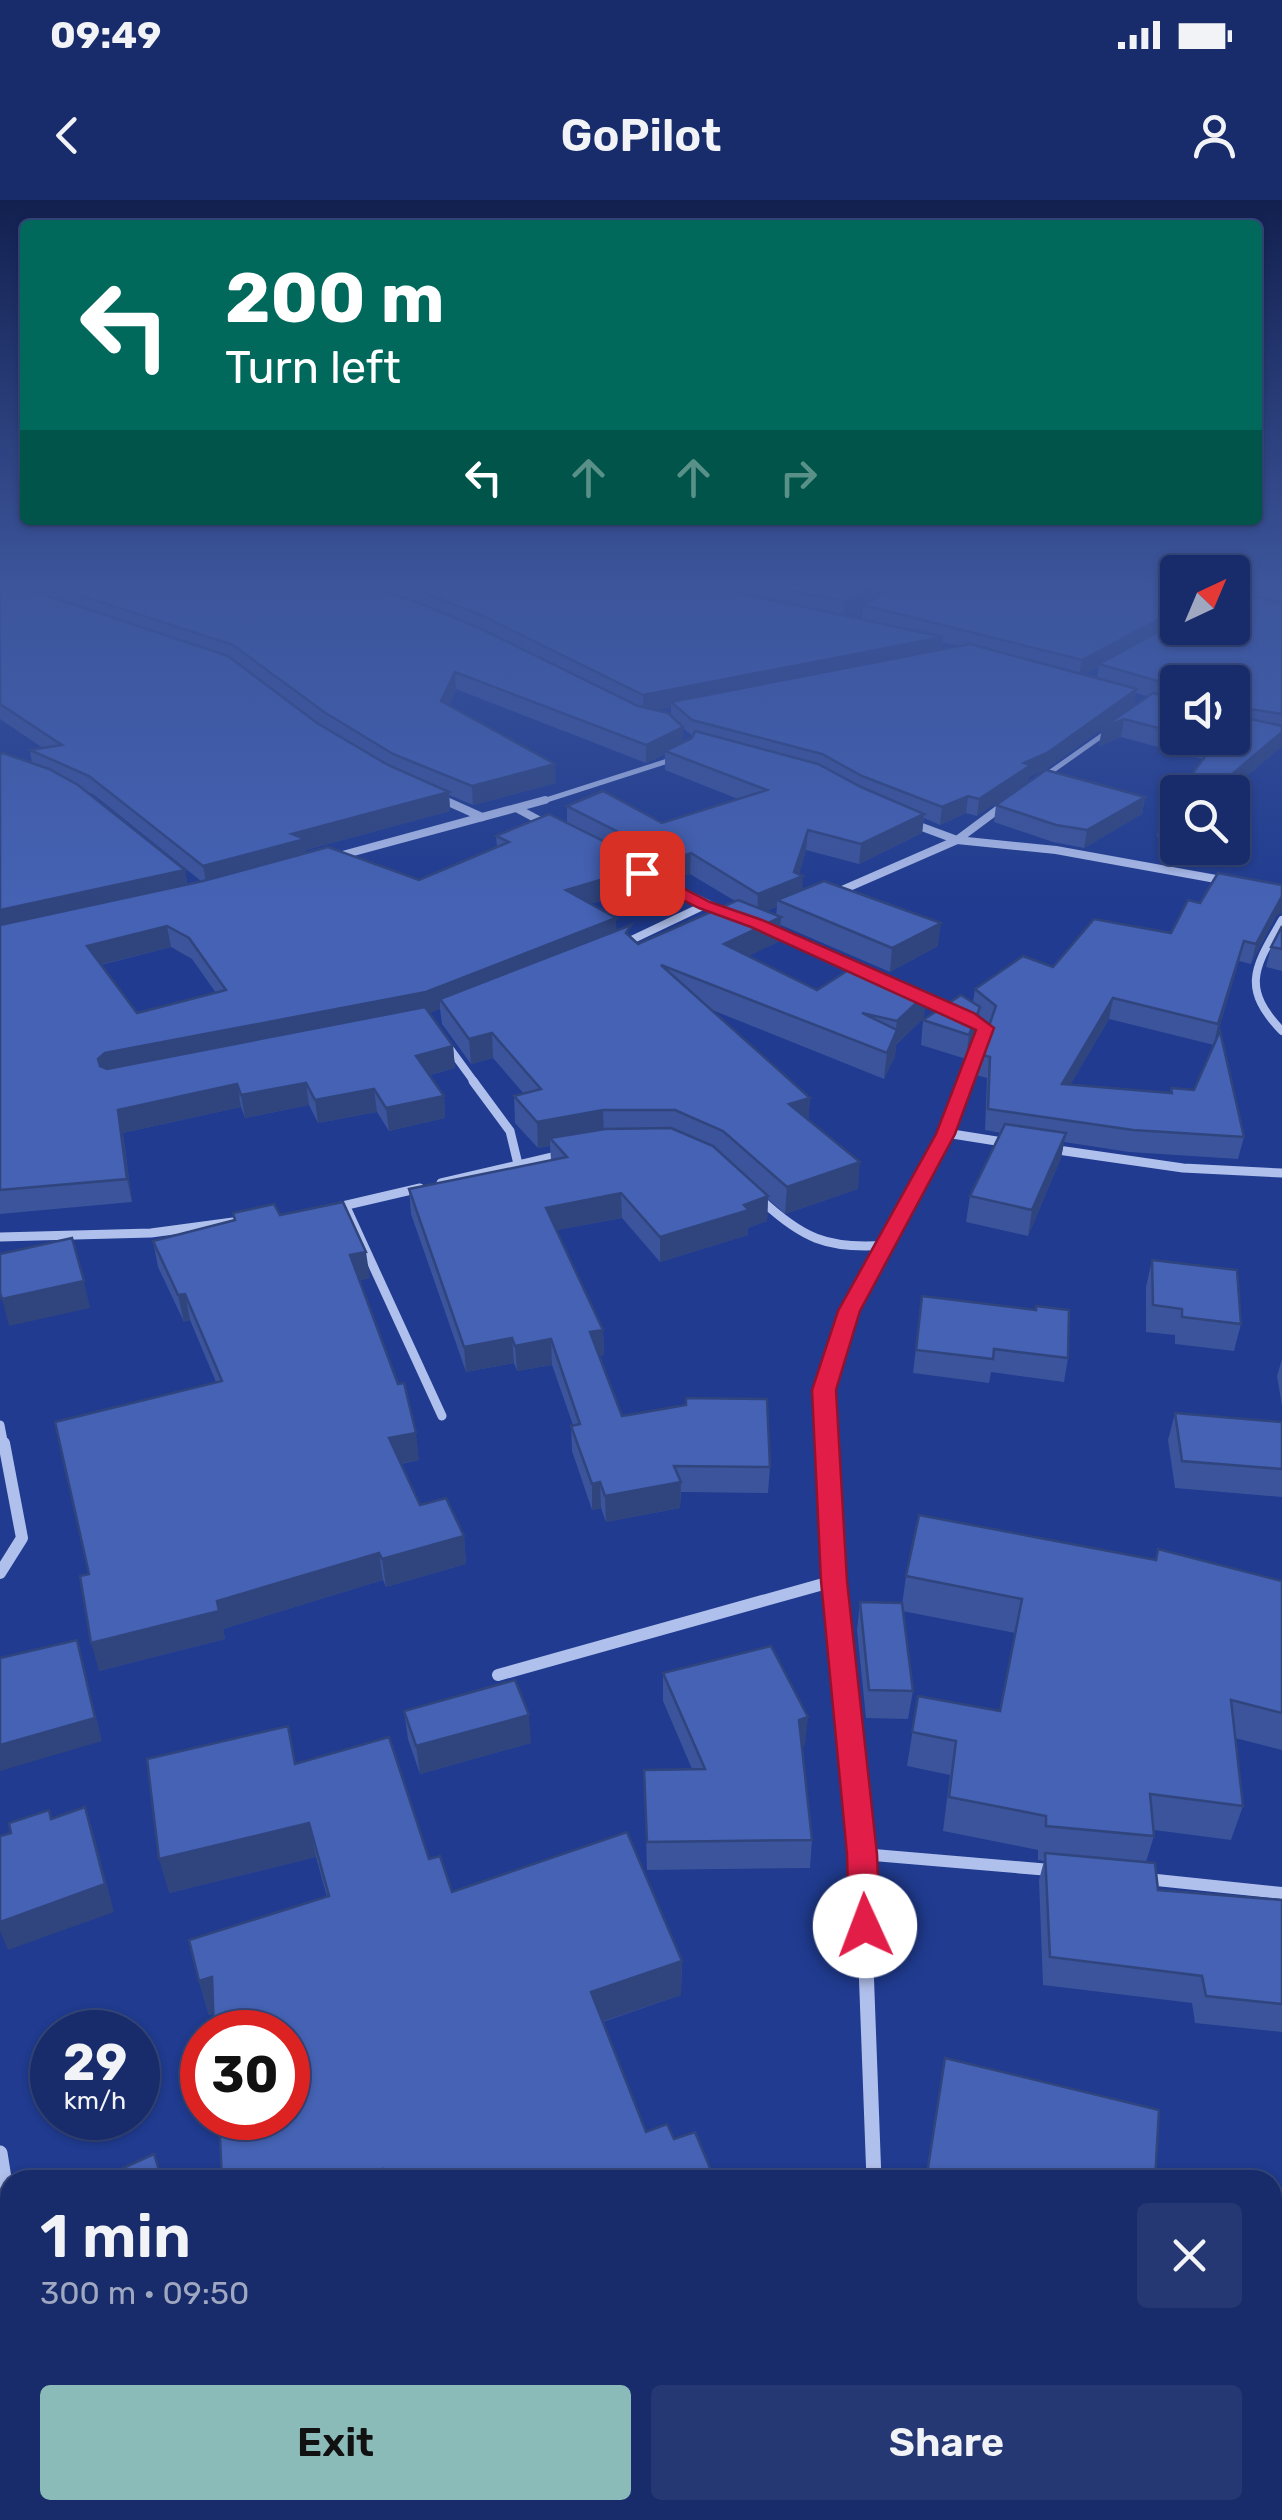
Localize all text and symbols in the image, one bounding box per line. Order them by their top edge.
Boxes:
text: 09:49 [50,12,161,58]
icon: back [40,108,95,163]
icon: person [1187,108,1242,163]
text: GoPilot [561,109,721,162]
text: 200 m [225,257,445,340]
icon: left [60,260,190,390]
text: Turn left [225,341,401,394]
icon: left [456,450,511,505]
icon: ahead [561,450,616,505]
icon: ahead [666,450,721,505]
icon: right [771,450,826,505]
north arrow [1160,555,1250,645]
map controls [1160,555,1250,865]
button: sound [1160,665,1250,755]
button: search [1160,775,1250,865]
pin [600,831,685,916]
icon: arrive [615,846,670,901]
position arrow [813,1874,917,1978]
speed limit sign: 30 [180,2010,310,2140]
text: 29 [63,2033,127,2093]
text: km/h [64,2086,126,2115]
text: 1 min [40,2201,191,2272]
button: close [1137,2203,1242,2308]
text: 300 m · 09:50 [40,2274,249,2312]
button: Exit [40,2385,631,2500]
button: Share [651,2385,1242,2500]

